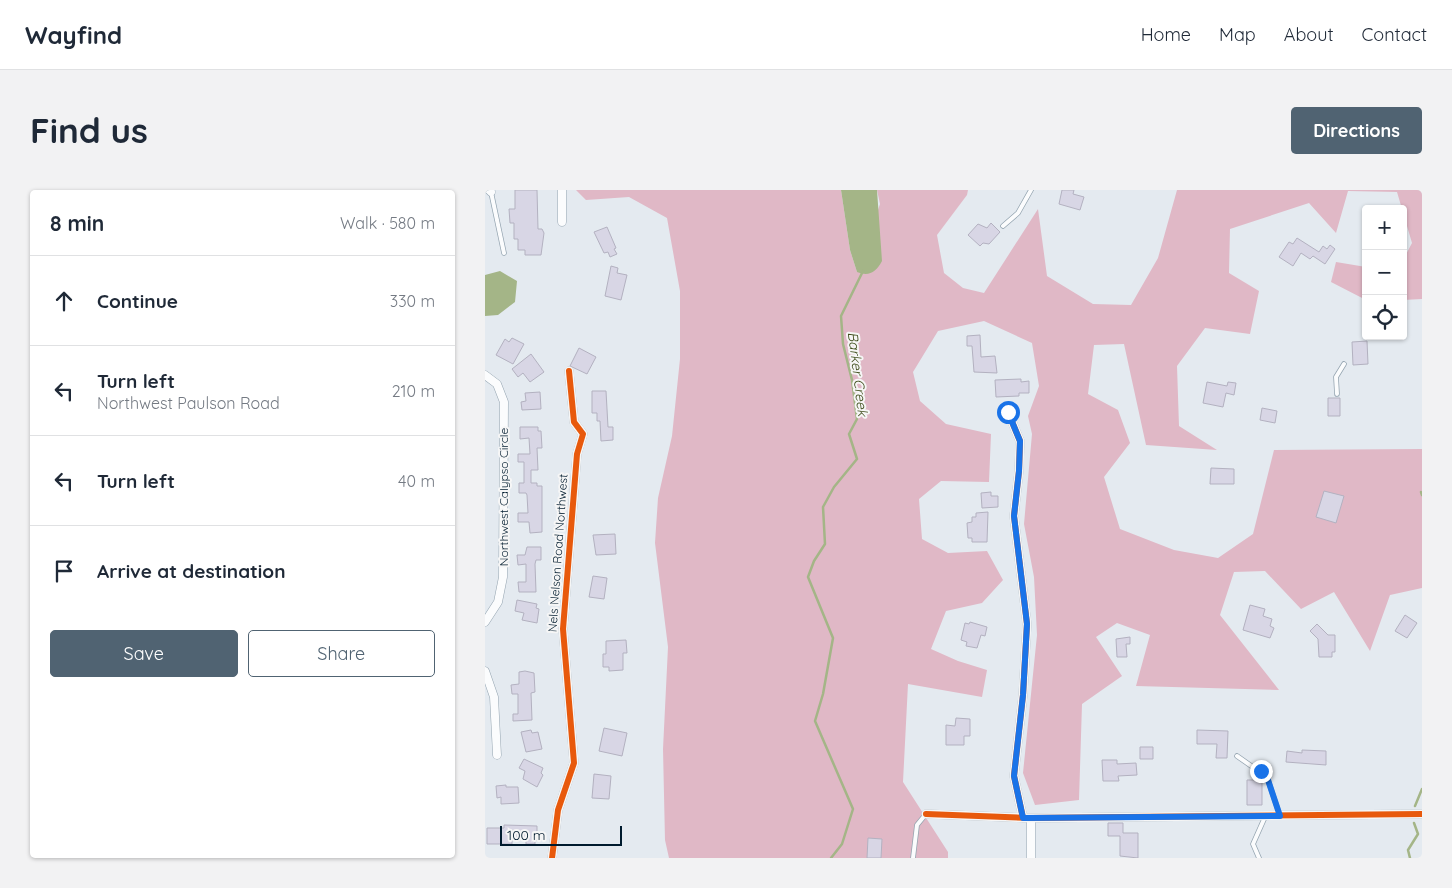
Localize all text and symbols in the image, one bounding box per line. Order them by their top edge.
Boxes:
text: Wayfind [25,20,122,50]
text: Home [1141,23,1191,46]
text: Map [1219,23,1256,46]
text: About [1284,23,1334,46]
text: Contact [1362,23,1427,46]
button: Directions [1291,107,1422,154]
text: Find us [30,108,148,152]
map controls [1362,205,1407,340]
button: + [1362,205,1407,250]
text: 8 min [50,210,104,236]
text: Walk · 580 m [340,213,435,233]
button: − [1362,250,1407,295]
icon: ahead [50,287,78,315]
text: Continue [97,289,178,313]
text: 330 m [390,291,435,311]
button: locate [1362,295,1407,340]
water label: Barker Creek [844,331,872,419]
text: Turn left [97,369,175,393]
icon: left [50,377,78,405]
text: 210 m [392,381,435,401]
text: Northwest Paulson Road [97,393,280,413]
route start [997,401,1020,424]
street label: Northwest Calypso Circle [496,427,511,566]
icon: left [50,467,78,495]
text: Turn left [97,469,175,493]
text: 40 m [398,471,435,491]
street label: Nels Nelson Road Northwest [544,473,571,633]
icon: arrive [50,557,78,585]
text: Arrive at destination [97,559,286,583]
button: Save [50,630,238,677]
button: Share [248,630,435,677]
route end [1250,760,1273,783]
scale bar [500,823,623,846]
text: 100 m [507,826,545,844]

